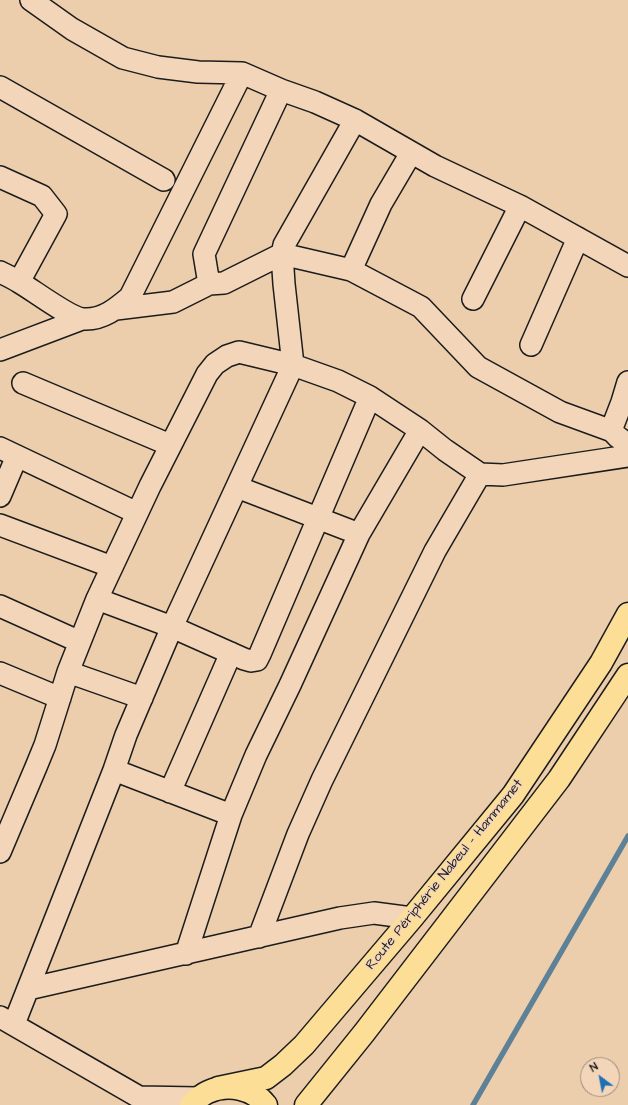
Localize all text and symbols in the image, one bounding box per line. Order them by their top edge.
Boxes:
street label: Route Périphérie Nabeul - Hammamet [363,776,527,974]
north arrow [580,1057,620,1097]
text: N [587,1059,601,1075]

